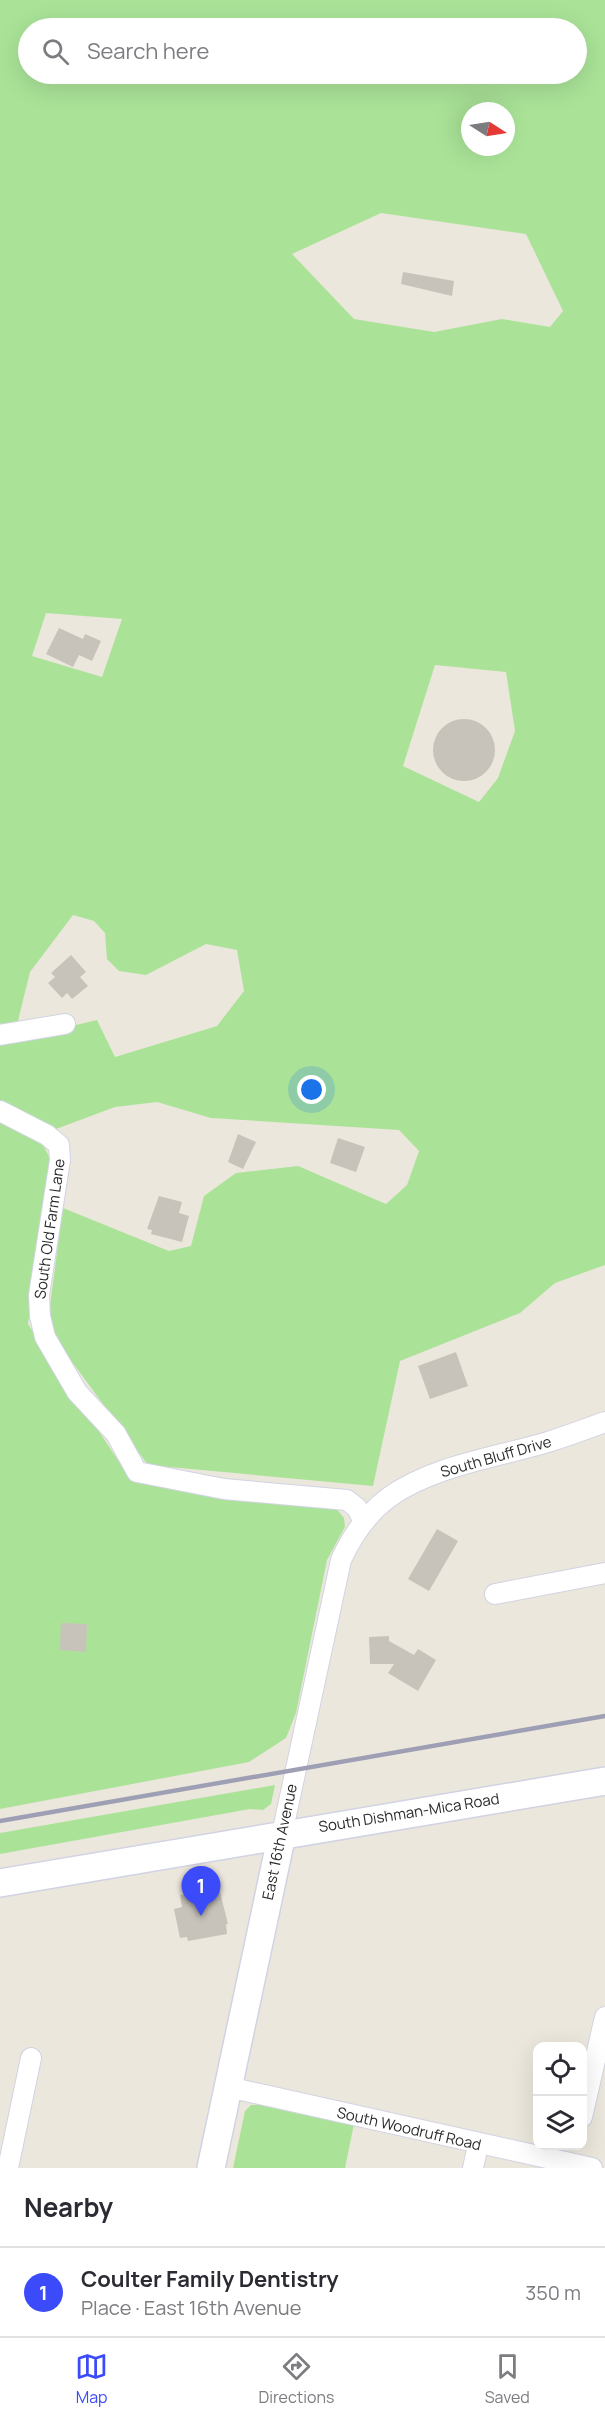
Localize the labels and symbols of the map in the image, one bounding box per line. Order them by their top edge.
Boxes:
north arrow [461,102,515,156]
your location [297,1075,326,1104]
street label: South Old Farm Lane [29,1157,70,1300]
street label: South Bluff Drive [438,1431,554,1482]
street label: East 16th Avenue [257,1782,302,1902]
street label: South Dishman-Mica Road [317,1788,501,1837]
pin: 1 [182,1866,220,1916]
street label: South Woodruff Road [335,2102,483,2155]

